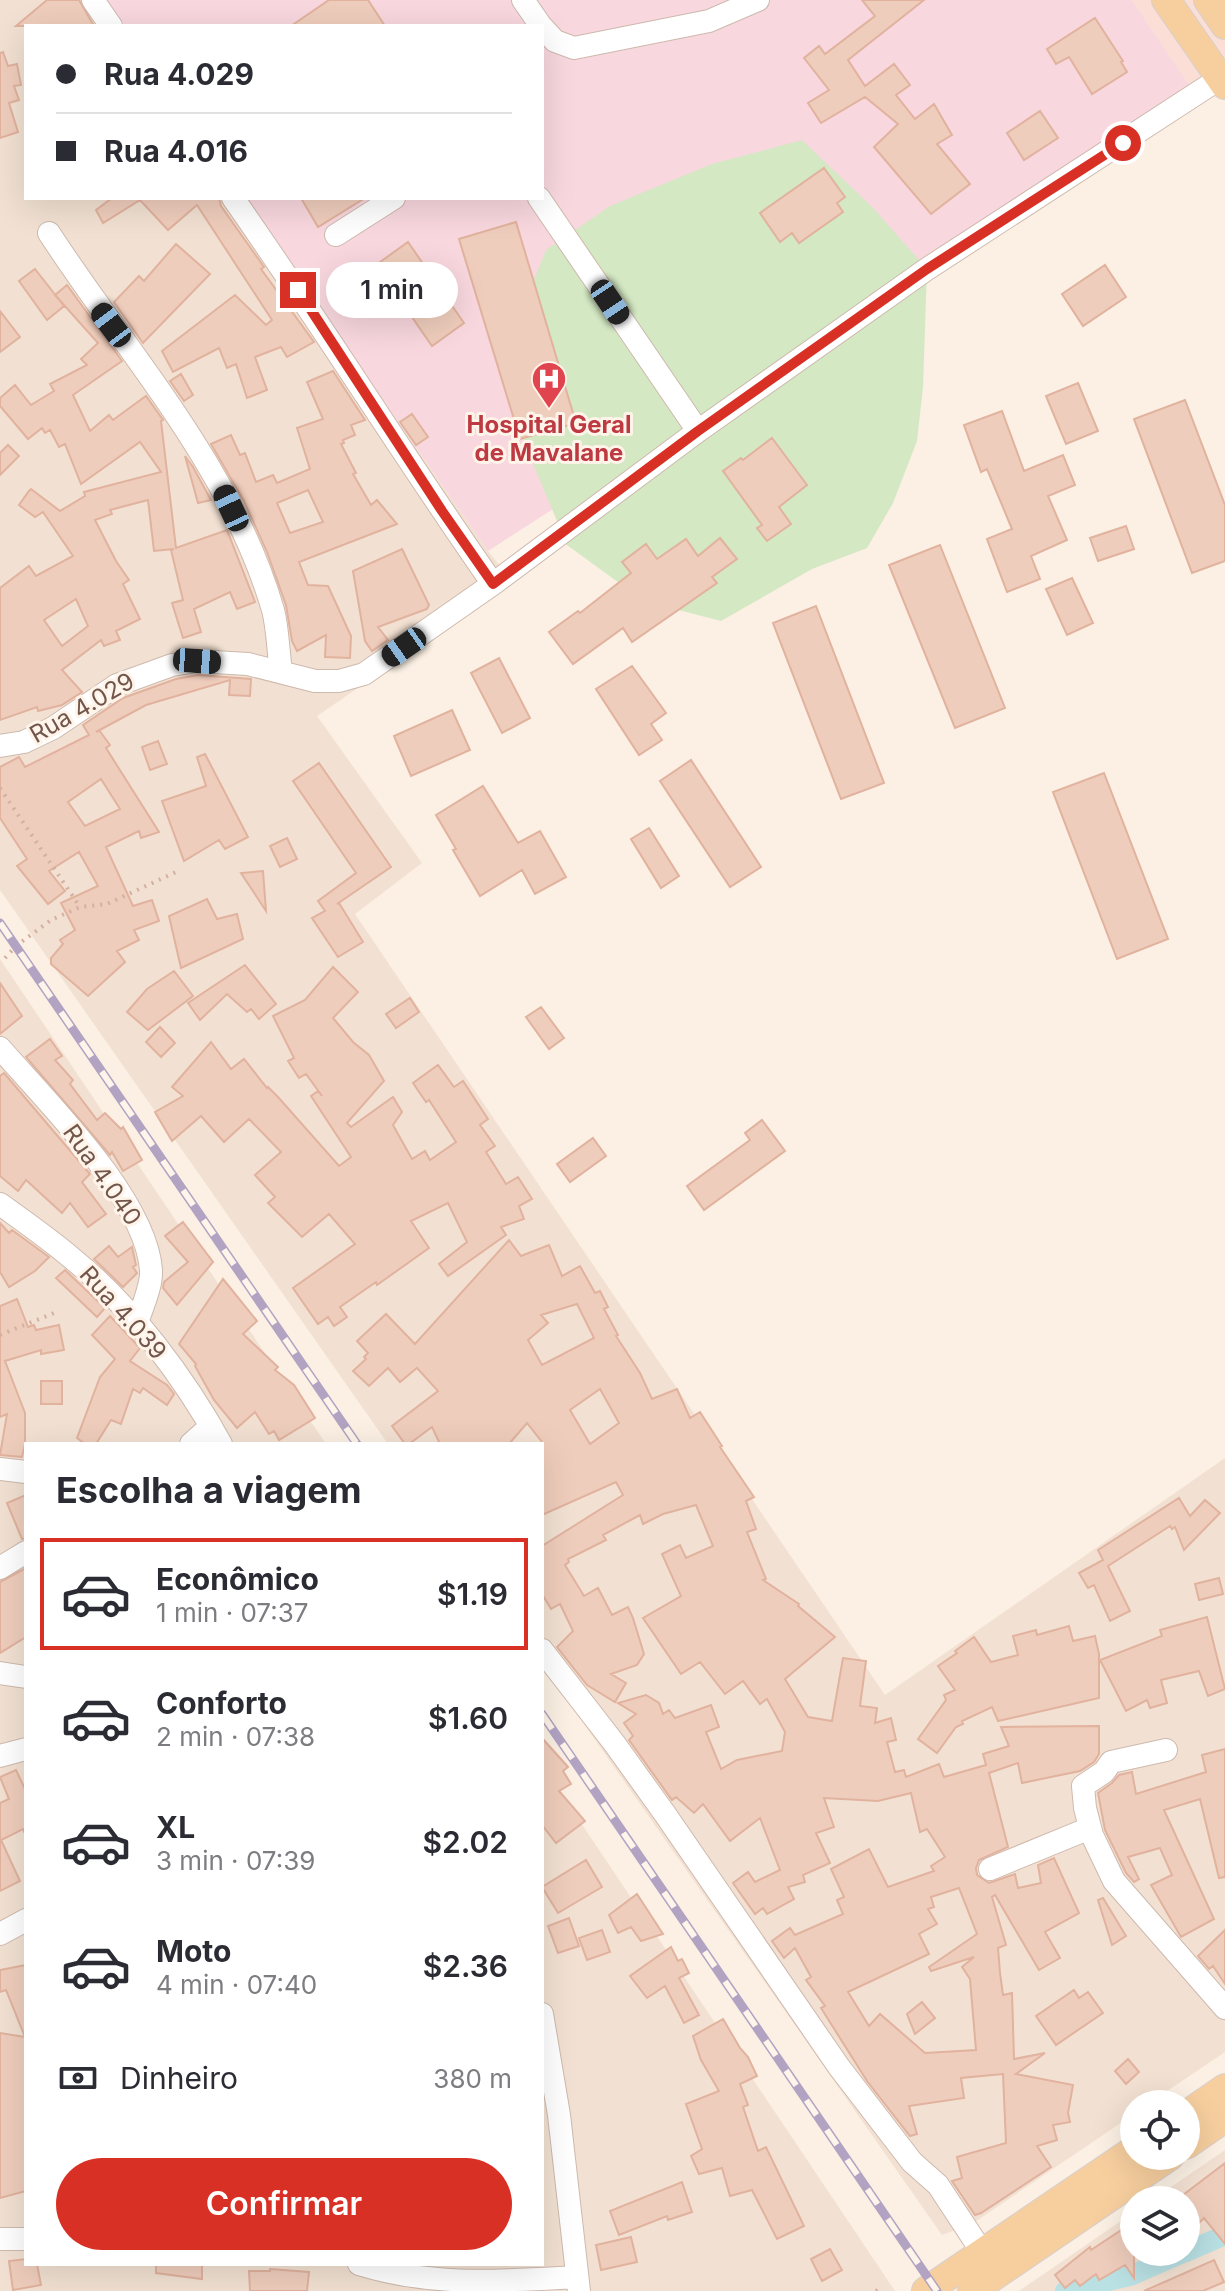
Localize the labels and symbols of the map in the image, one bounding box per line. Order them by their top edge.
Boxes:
route start [1105,125,1141,161]
callout: 1 min [326,262,458,318]
route end [280,272,316,308]
car [587,275,633,329]
car [87,299,135,351]
hospital icon: Hospital Geral de Mavalane [530,360,568,410]
place label: Hospital Geral de Mavalane [467,410,631,467]
car [210,481,252,535]
car [377,623,431,671]
car [172,647,222,675]
street label: Rua 4.029 [24,666,139,749]
street label: Rua 4.040 [57,1119,148,1231]
street label: Rua 4.039 [74,1260,173,1365]

